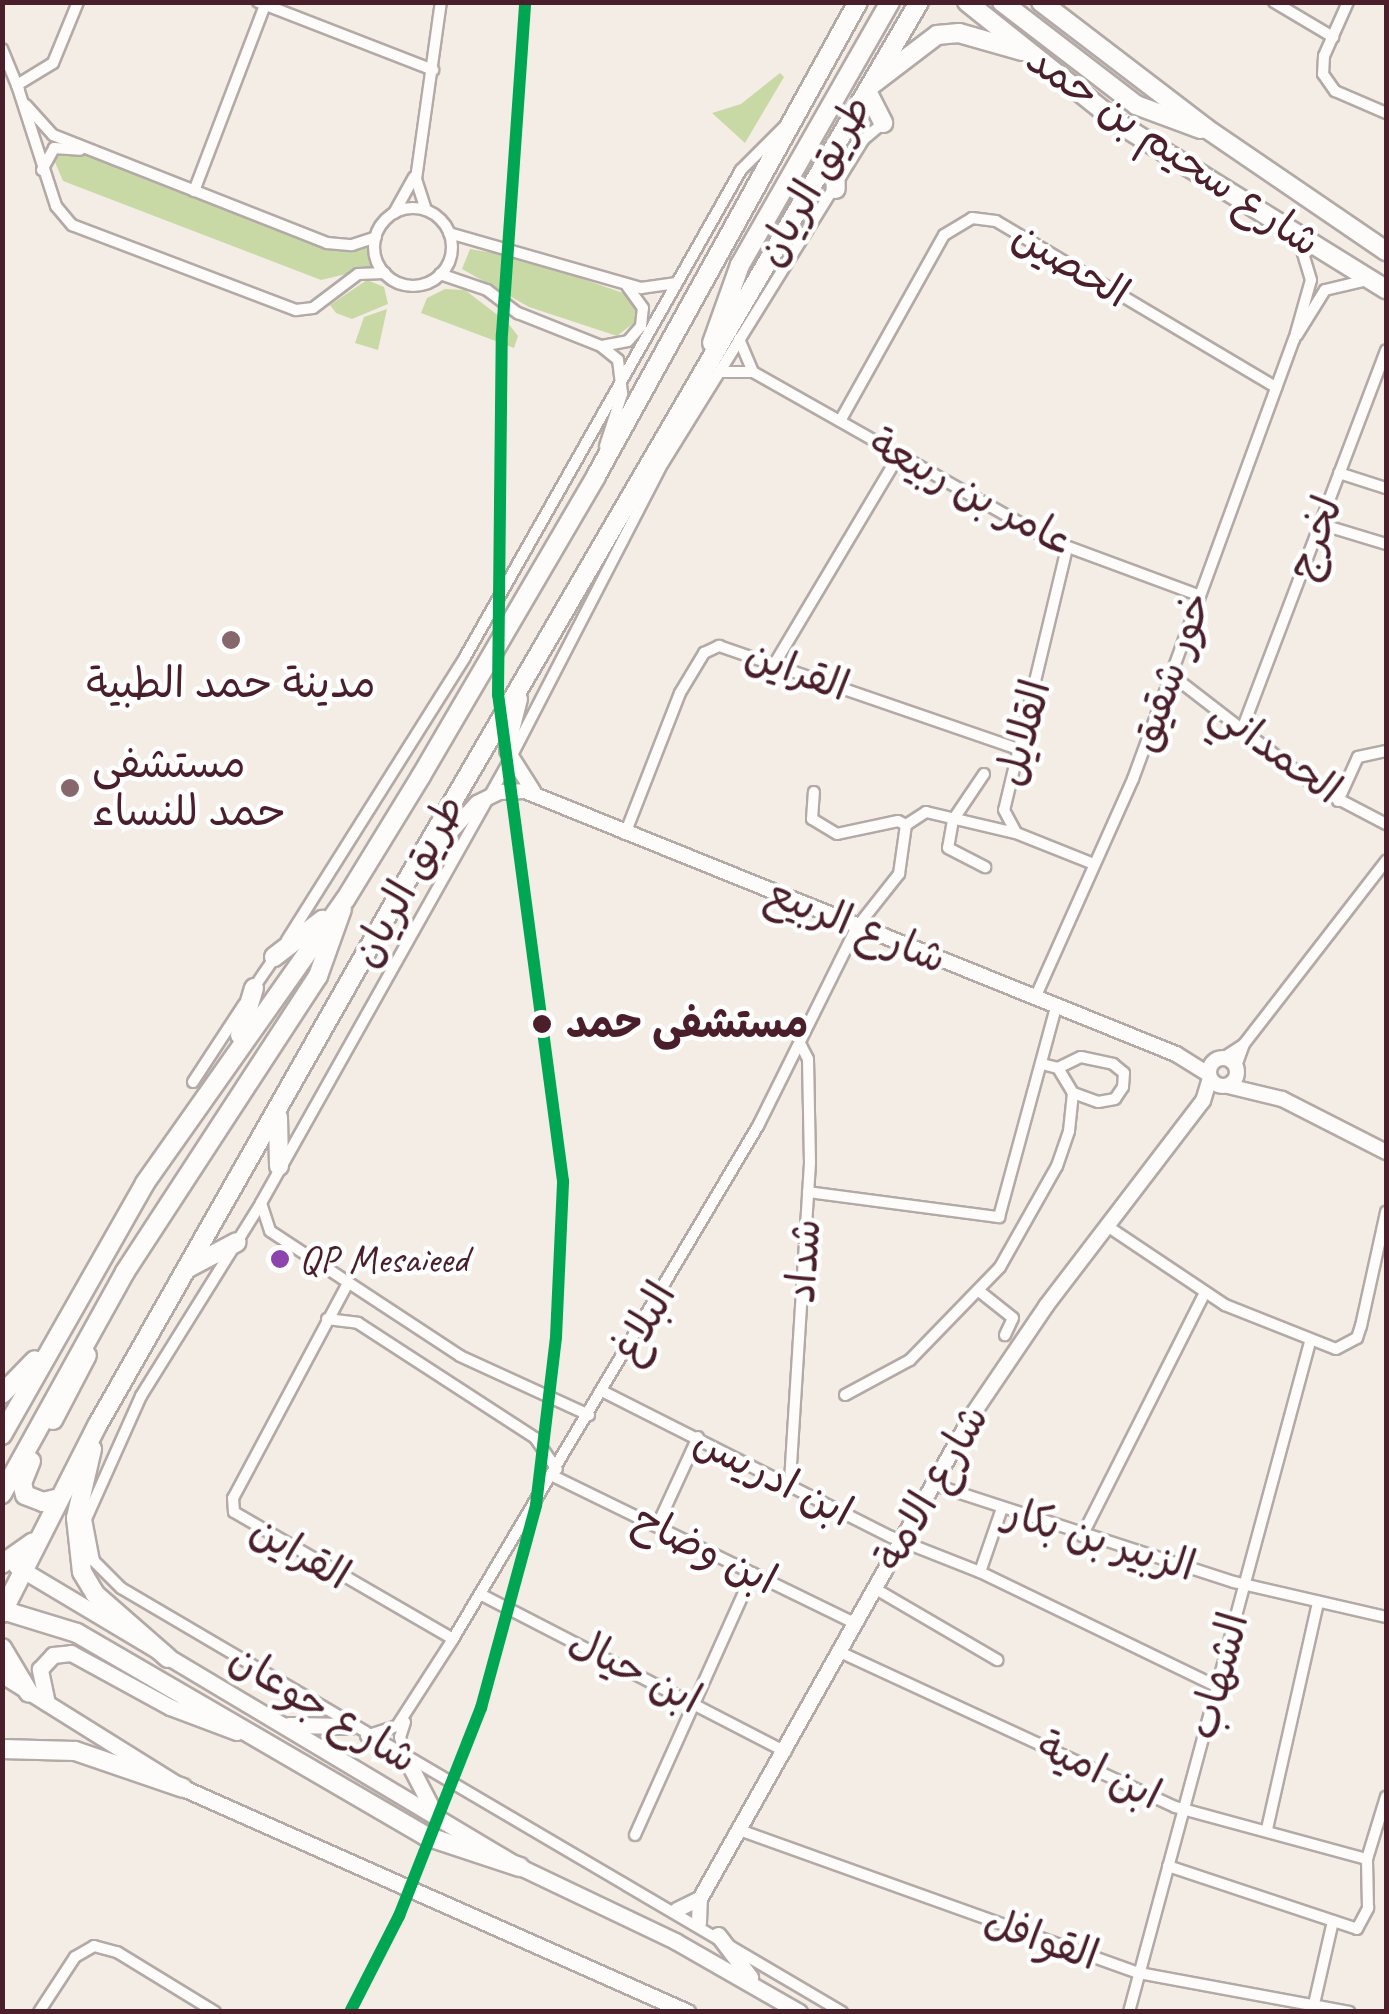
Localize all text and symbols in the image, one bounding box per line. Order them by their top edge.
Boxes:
street label: شارع سحيم بن حمد [1016,34,1330,268]
street label: طريق الريان [745,87,883,275]
street label: الحصين [1003,211,1139,319]
street label: عامر بن ربيعة [861,418,1083,568]
street label: لخرج [1276,489,1354,587]
street label: خور شقيق [1119,585,1223,759]
marker: مدينة حمد الطبية [218,627,244,653]
street label: القراين [738,629,856,713]
place label: مدينة حمد الطبية [86,659,376,709]
street label: القلايل [986,674,1062,792]
street label: الحمداني [1201,687,1351,815]
place label: مستشفى حمد للنساء [92,739,286,838]
marker: مستشفى حمد للنساء [57,775,83,801]
street label: طريق الريان [340,786,476,976]
street label: شارع الربيع [759,867,953,985]
place label: مستشفى حمد [566,999,808,1049]
marker: مستشفى حمد [527,1009,557,1039]
street label: شداد [776,1217,832,1305]
place label: QP Mesaieed [299,1235,468,1283]
marker: QP Mesaieed [270,1249,290,1269]
street label: البلاغ [601,1273,687,1373]
street label: شارع الامة [864,1396,1000,1580]
street label: ابن ادريس [685,1416,861,1538]
street label: الزبير بن بكار [999,1487,1201,1593]
street label: ابن وضاح [625,1494,785,1606]
street label: القراين [241,1505,359,1601]
street label: الشهاب [1178,1607,1260,1745]
street label: ابن حيال [560,1616,710,1726]
street label: شارع جوعان [220,1633,426,1785]
street label: ابن امية [1029,1721,1169,1821]
street label: القوافل [977,1896,1105,1982]

